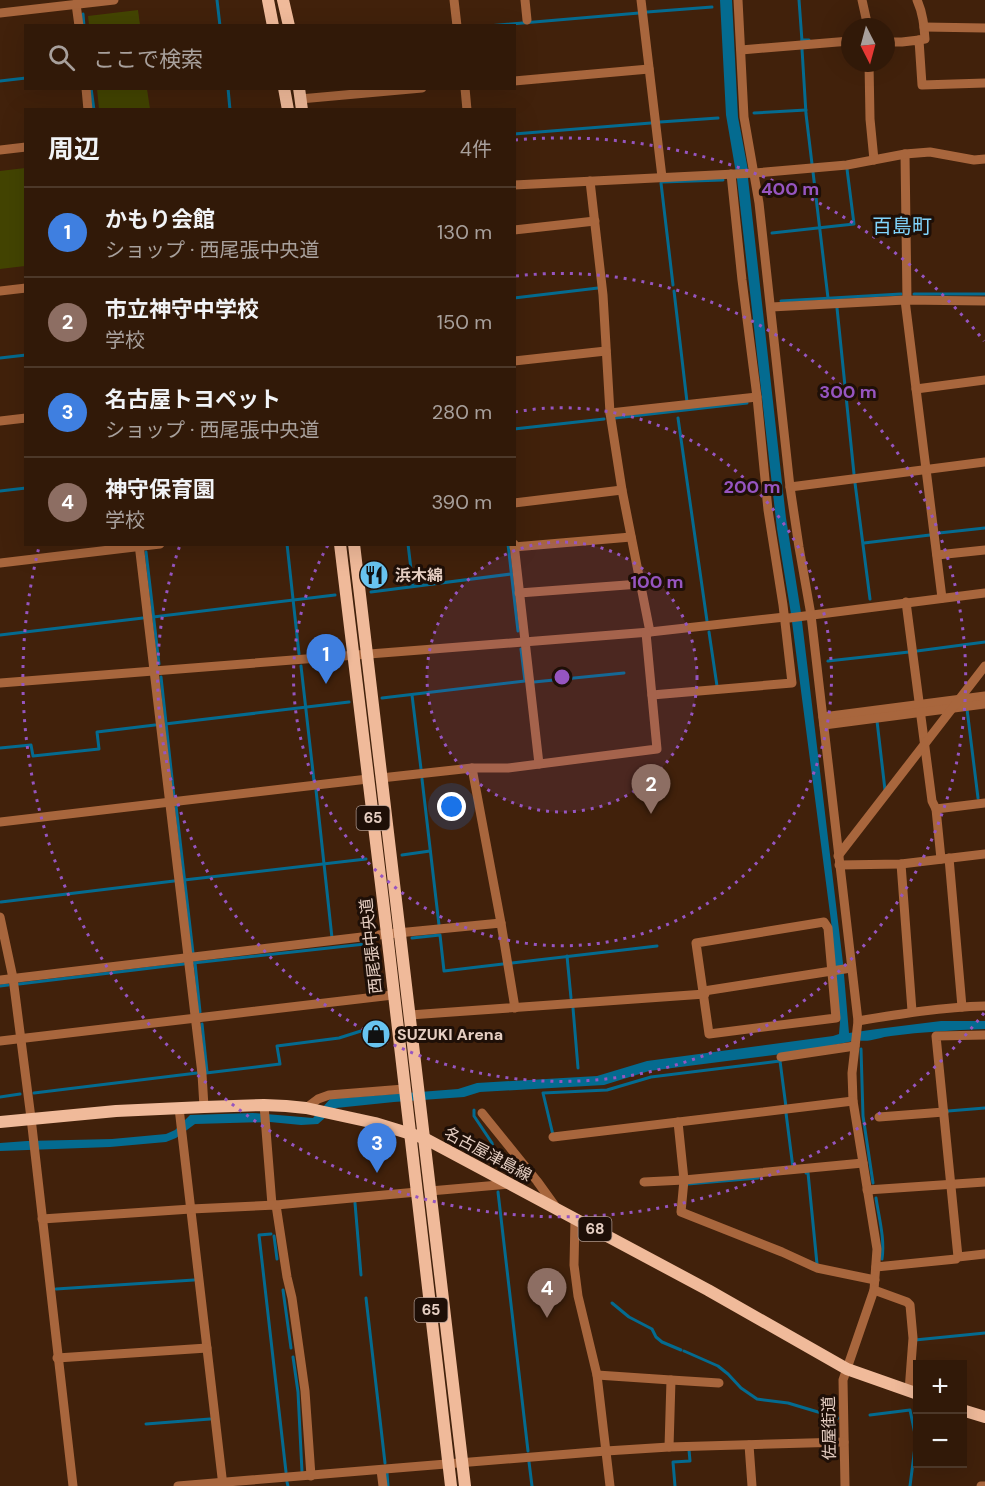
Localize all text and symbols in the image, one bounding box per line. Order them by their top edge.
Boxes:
north arrow [841,18,895,72]
search box [24,24,516,90]
icon: search [45,41,78,74]
text: ここで検索 [93,45,203,74]
text: 周辺 [48,132,100,166]
text: 4件 [460,136,492,162]
text: 400 m [761,177,819,201]
text: かもり会館 [105,205,215,234]
district label: 百島町 [872,213,932,239]
text: 1 [64,219,71,245]
text: 130 m [437,219,492,245]
text: ショップ · 西尾張中央道 [105,237,320,263]
text: 市立神守中学校 [105,295,259,324]
text: 2 [62,309,73,335]
text: 150 m [437,309,492,335]
text: 学校 [105,327,145,353]
text: 300 m [819,380,877,404]
text: 名古屋トヨペット [105,385,281,414]
text: 3 [61,399,74,425]
text: 280 m [432,399,492,425]
text: ショップ · 西尾張中央道 [105,417,320,443]
text: 神守保育園 [105,475,215,504]
text: 200 m [724,475,780,499]
text: 4 [61,489,74,515]
text: 390 m [431,489,492,515]
text: 学校 [105,507,145,533]
restaurant icon: 浜木綿 [358,559,390,591]
place label: 浜木綿 [395,565,443,586]
text: 100 m [630,570,684,594]
pin: 1 [306,634,346,684]
centre of rings [552,667,572,687]
pin: 2 [632,764,670,814]
your location [437,792,466,821]
road number: 65 [356,806,389,830]
street label: 西尾張中央道 [356,897,386,995]
shop icon: SUZUKI Arena [360,1018,392,1050]
place label: SUZUKI Arena [397,1024,503,1045]
street label: 名古屋津島線 [441,1122,535,1186]
pin: 3 [358,1124,397,1173]
road number: 68 [578,1217,612,1241]
pin: 4 [528,1268,566,1318]
road number: 65 [414,1298,448,1322]
map controls [913,1360,967,1468]
button: + [913,1360,967,1414]
street label: 佐屋街道 [818,1396,840,1460]
button: − [913,1414,967,1468]

